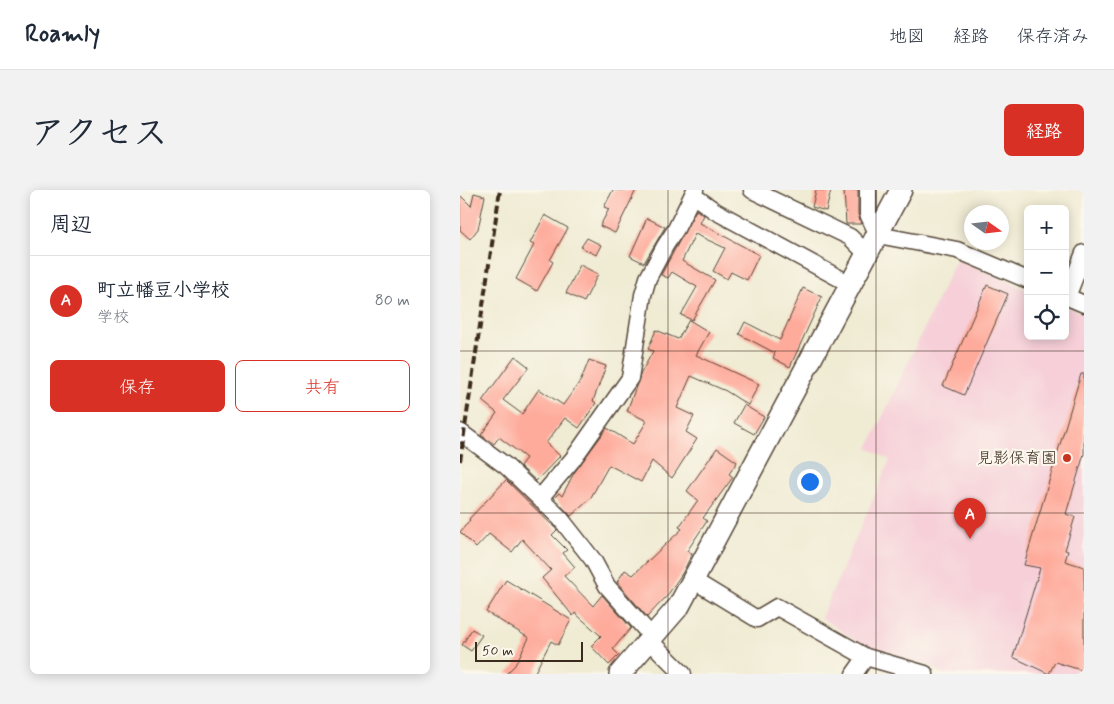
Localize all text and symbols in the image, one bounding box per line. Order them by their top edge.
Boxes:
text: Roamly [25,19,100,50]
text: 地図 [889,25,925,49]
text: 経路 [953,25,989,49]
text: 保存済み [1017,25,1089,49]
button: 経路 [1004,104,1084,156]
text: アクセス [30,111,168,157]
north arrow [964,205,1009,250]
map controls [1024,205,1069,340]
button: + [1024,205,1069,250]
text: 周辺 [50,211,92,239]
button: − [1024,250,1069,295]
text: 町立幡豆小学校 [97,278,230,303]
text: A [61,290,71,311]
text: 80 m [375,290,410,311]
button: locate [1024,295,1069,340]
text: 学校 [97,307,129,328]
button: 保存 [50,360,225,412]
button: 共有 [235,360,410,412]
place label: 見影保育園 [977,448,1057,469]
marker: 見影保育園 [1061,452,1073,464]
your location [797,469,823,495]
pin: A [954,498,986,539]
scale bar [475,639,582,662]
text: 50 m [482,642,513,660]

